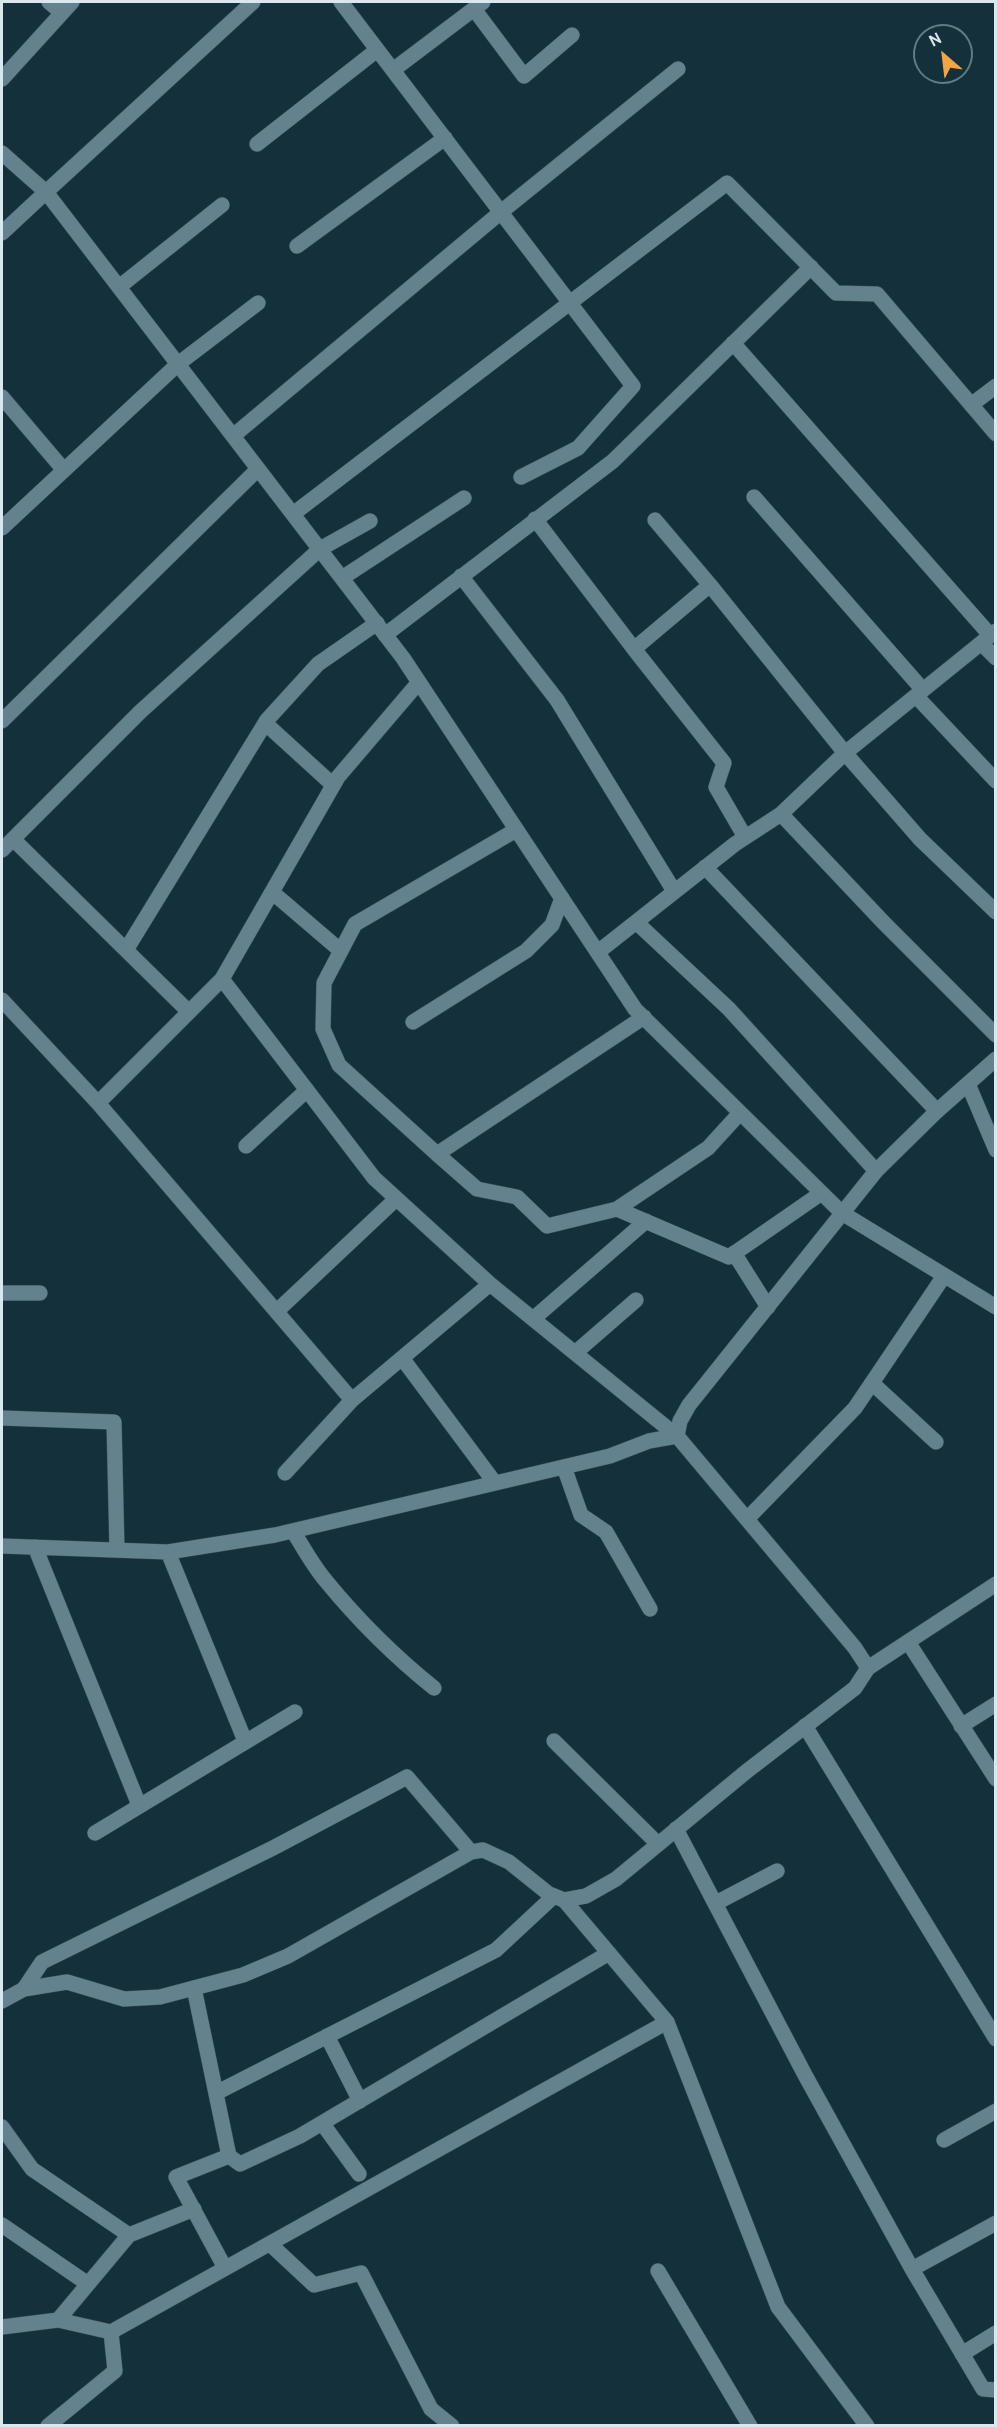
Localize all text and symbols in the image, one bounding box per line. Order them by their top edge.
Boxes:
north arrow [913,24,973,84]
text: N [926,28,945,50]

